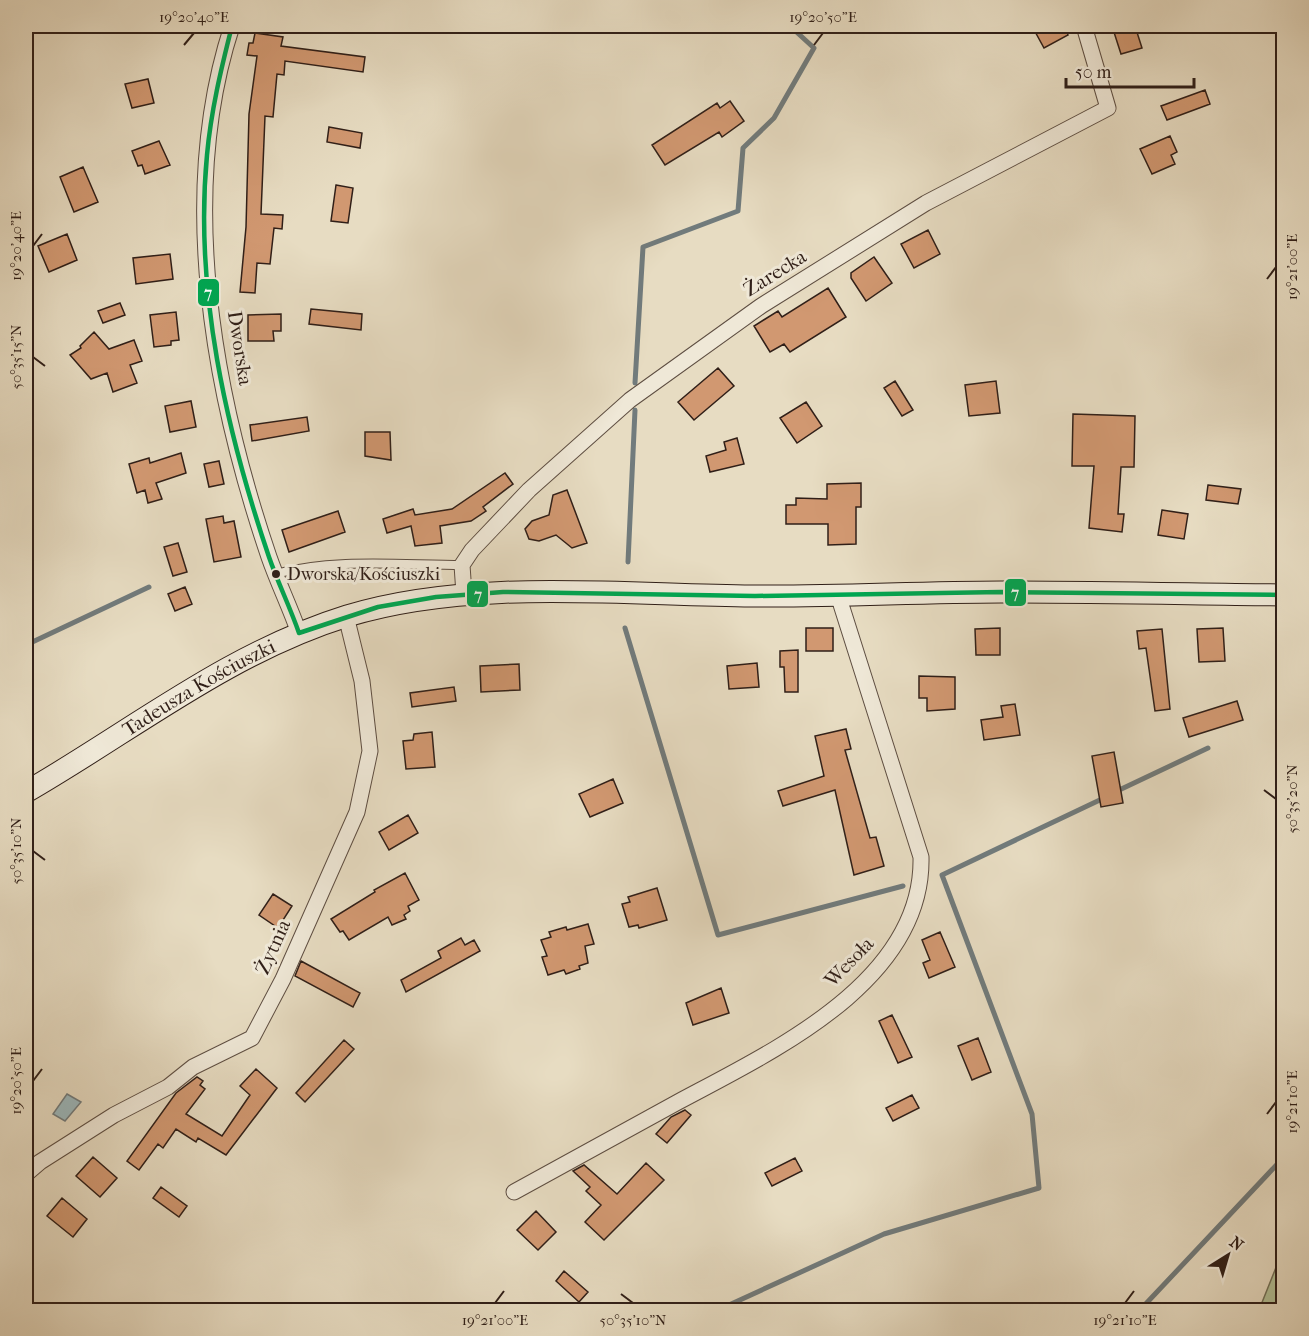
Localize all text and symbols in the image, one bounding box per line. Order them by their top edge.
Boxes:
text: 19°20'40"E [159,8,229,26]
text: 19°20'50"E [789,8,857,26]
scale bar [1066,51,1194,89]
text: 50 m [1075,62,1112,83]
text: 19°20'40"E [7,211,25,281]
text: 19°21'00"E [1283,234,1301,300]
street label: Żarecka [739,244,811,301]
line badge: 7 [197,278,220,307]
text: 7 [203,283,212,302]
street label: Dworska [223,309,257,388]
text: 50°35'15"N [7,324,25,390]
place label: Dworska/Kościuszki [287,564,441,585]
marker: Dworska/Kościuszki [270,568,282,580]
line badge: 7 [1004,578,1027,607]
line badge: 7 [466,580,489,608]
text: 7 [1010,583,1019,602]
text: 7 [473,585,482,604]
street label: Tadeusza Kościuszki [118,634,279,741]
text: 50°35'20"N [1283,764,1301,834]
text: 50°35'10"N [7,817,25,884]
street label: Żytnia [250,915,296,978]
street label: Wesoła [819,932,879,992]
text: 19°20'50"E [7,1047,25,1115]
text: 19°21'10"E [1283,1070,1301,1134]
north arrow [1198,1225,1258,1285]
text: N [1226,1232,1248,1255]
text: 19°21'00"E [462,1311,528,1329]
text: 50°35'10"N [600,1311,667,1329]
text: 19°21'10"E [1093,1311,1157,1329]

